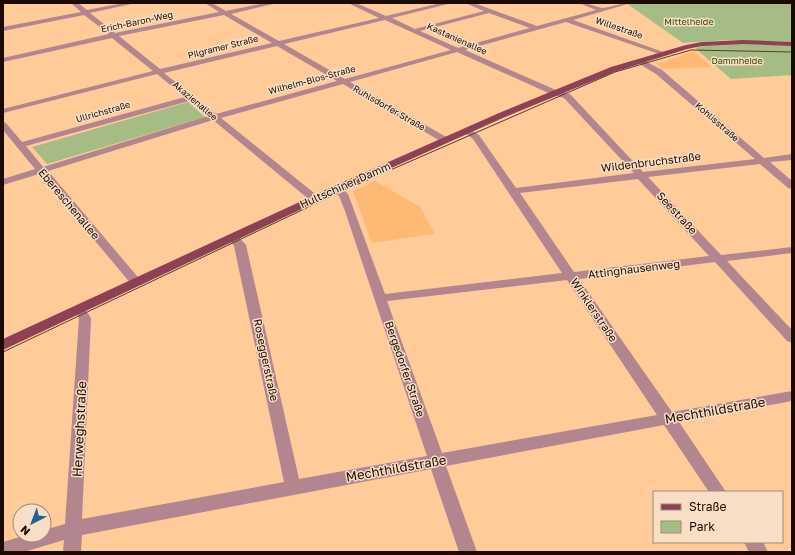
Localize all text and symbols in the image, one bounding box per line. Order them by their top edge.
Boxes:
street label: Erich-Baron-Weg [100,9,174,35]
street label: Willestraße [594,14,644,41]
park label: Mittelheide [664,16,714,27]
street label: Kastanienallee [425,20,489,57]
street label: Pilgramer Straße [187,32,259,61]
park label: Dammheide [711,55,763,66]
street label: Wilhelm-Blos-Straße [267,63,357,96]
street label: Akazienallee [171,79,220,123]
street label: Ruhlsdorfer Straße [351,82,427,133]
street label: Ullrichstraße [74,99,131,125]
street label: Kohlisstraße [693,100,741,144]
street label: Wildenbruchstraße [600,149,702,174]
street label: Hultschiner Damm [297,159,392,210]
street label: Ebereschenallee [36,166,103,242]
street label: Seestraße [654,189,700,237]
street label: Attinghausenweg [587,256,681,281]
street label: Winklerstraße [568,275,620,344]
street label: Roseggerstraße [251,318,282,402]
street label: Bergedorfer Straße [383,319,428,419]
street label: Herweghstraße [68,381,90,477]
street label: Mechthildstraße [663,393,767,427]
street label: Mechthildstraße [344,451,448,485]
legend [653,491,783,543]
text: Straße [689,499,727,514]
north arrow [12,503,52,543]
text: Park [689,519,715,534]
text: N [18,523,32,538]

